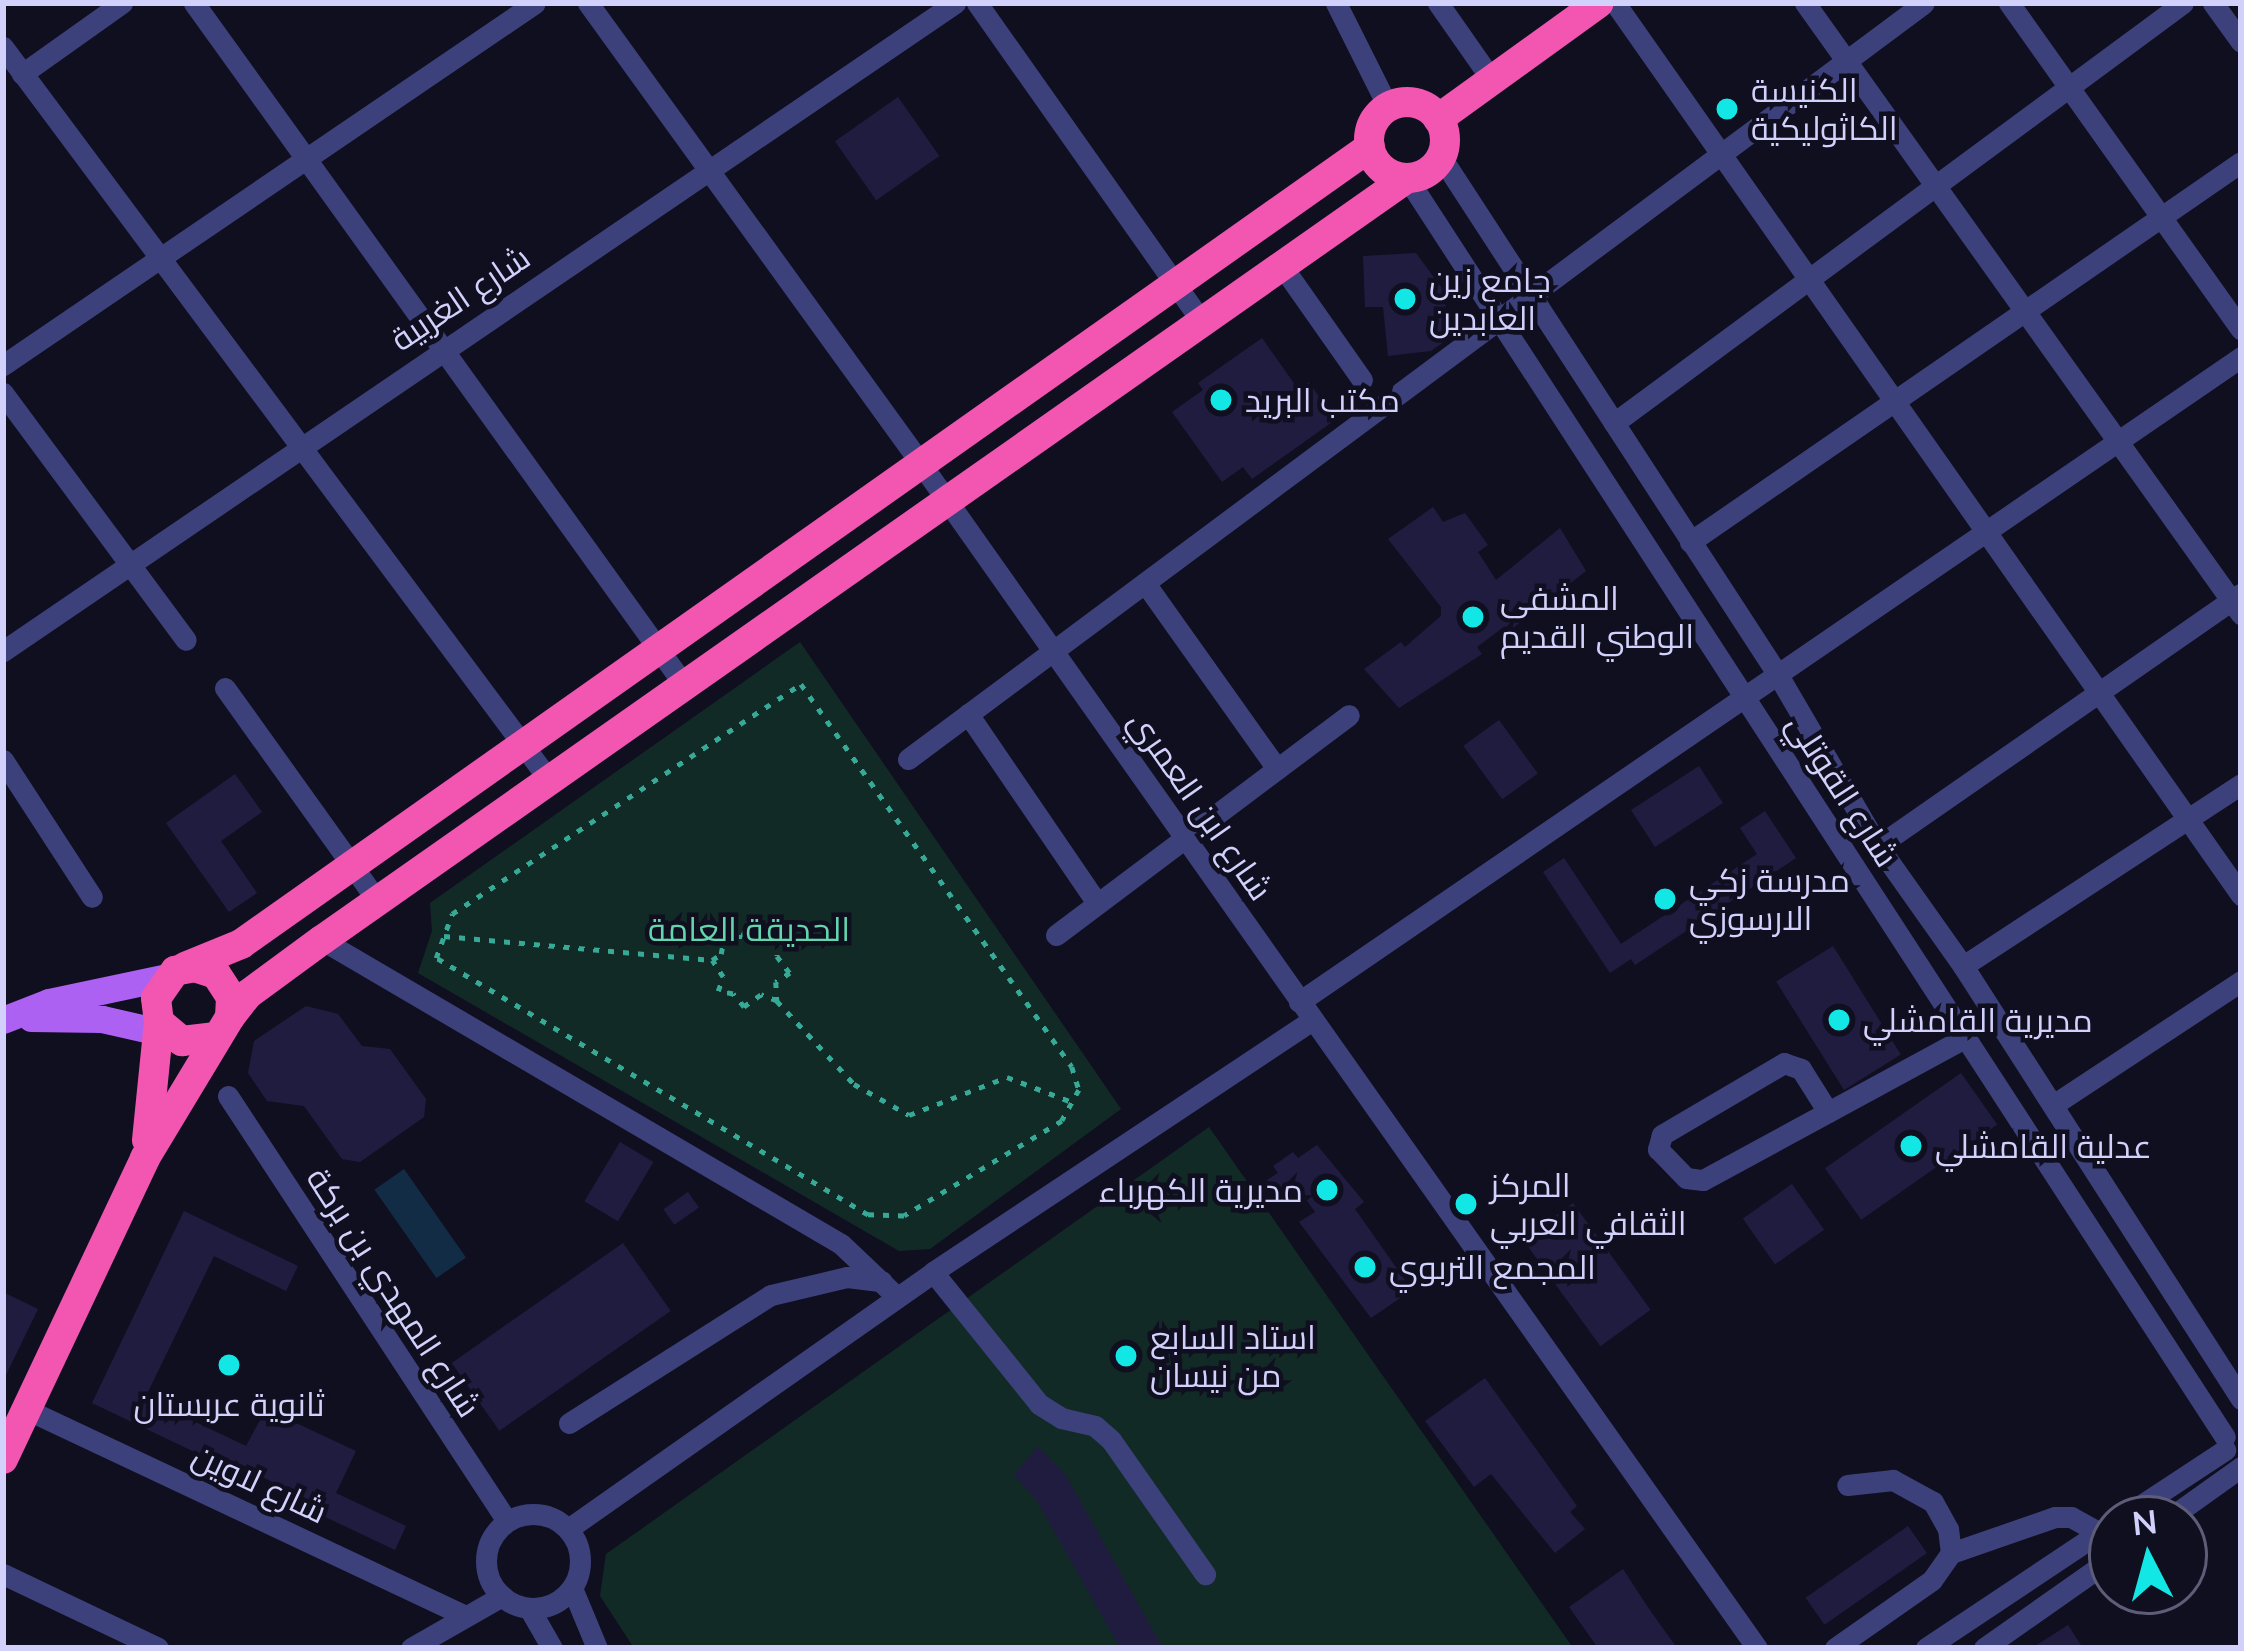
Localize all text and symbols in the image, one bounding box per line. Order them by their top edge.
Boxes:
place label: الكنيسة الكاثوليكية [1751,70,1898,148]
marker: الكنيسة الكاثوليكية [1714,96,1740,122]
street label: شارع الغربية [383,237,537,359]
place label: جامع زين العابدين [1429,260,1551,338]
marker: جامع زين العابدين [1392,286,1418,312]
place label: مكتب البريد [1245,380,1400,420]
marker: مكتب البريد [1208,387,1234,413]
place label: المشفى الوطني القديم [1500,578,1694,656]
marker: المشفى الوطني القديم [1457,601,1489,633]
street label: شارع ابن العمري [1121,702,1281,908]
street label: شارع القوتلي [1779,706,1907,874]
place label: مدرسة زكي الارسوزي [1689,860,1850,938]
marker: مدرسة زكي الارسوزي [1652,886,1678,912]
park label: الحديقة العامة [648,909,850,949]
place label: مديرية القامشلي [1863,1000,2093,1040]
marker: مديرية القامشلي [1826,1007,1852,1033]
place label: عدلية القامشلي [1935,1126,2152,1166]
marker: عدلية القامشلي [1898,1133,1924,1159]
street label: شارع المهدي بن بركة [299,1160,489,1424]
place label: المركز الثقافي العربي [1490,1165,1687,1243]
place label: مديرية الكهرباء [1098,1170,1303,1210]
marker: مديرية الكهرباء [1314,1177,1340,1203]
marker: المركز الثقافي العربي [1453,1191,1479,1217]
place label: المجمع التربوي [1389,1247,1596,1287]
marker: المجمع التربوي [1352,1254,1378,1280]
place label: استاد السابع من نيسان [1150,1317,1316,1395]
marker: استاد السابع من نيسان [1113,1343,1139,1369]
marker: ثانوية عربستان [216,1352,242,1378]
place label: ثانوية عربستان [134,1384,324,1424]
street label: شارع لاوين [187,1435,333,1531]
north arrow [2088,1495,2208,1615]
text: N [2130,1500,2159,1543]

